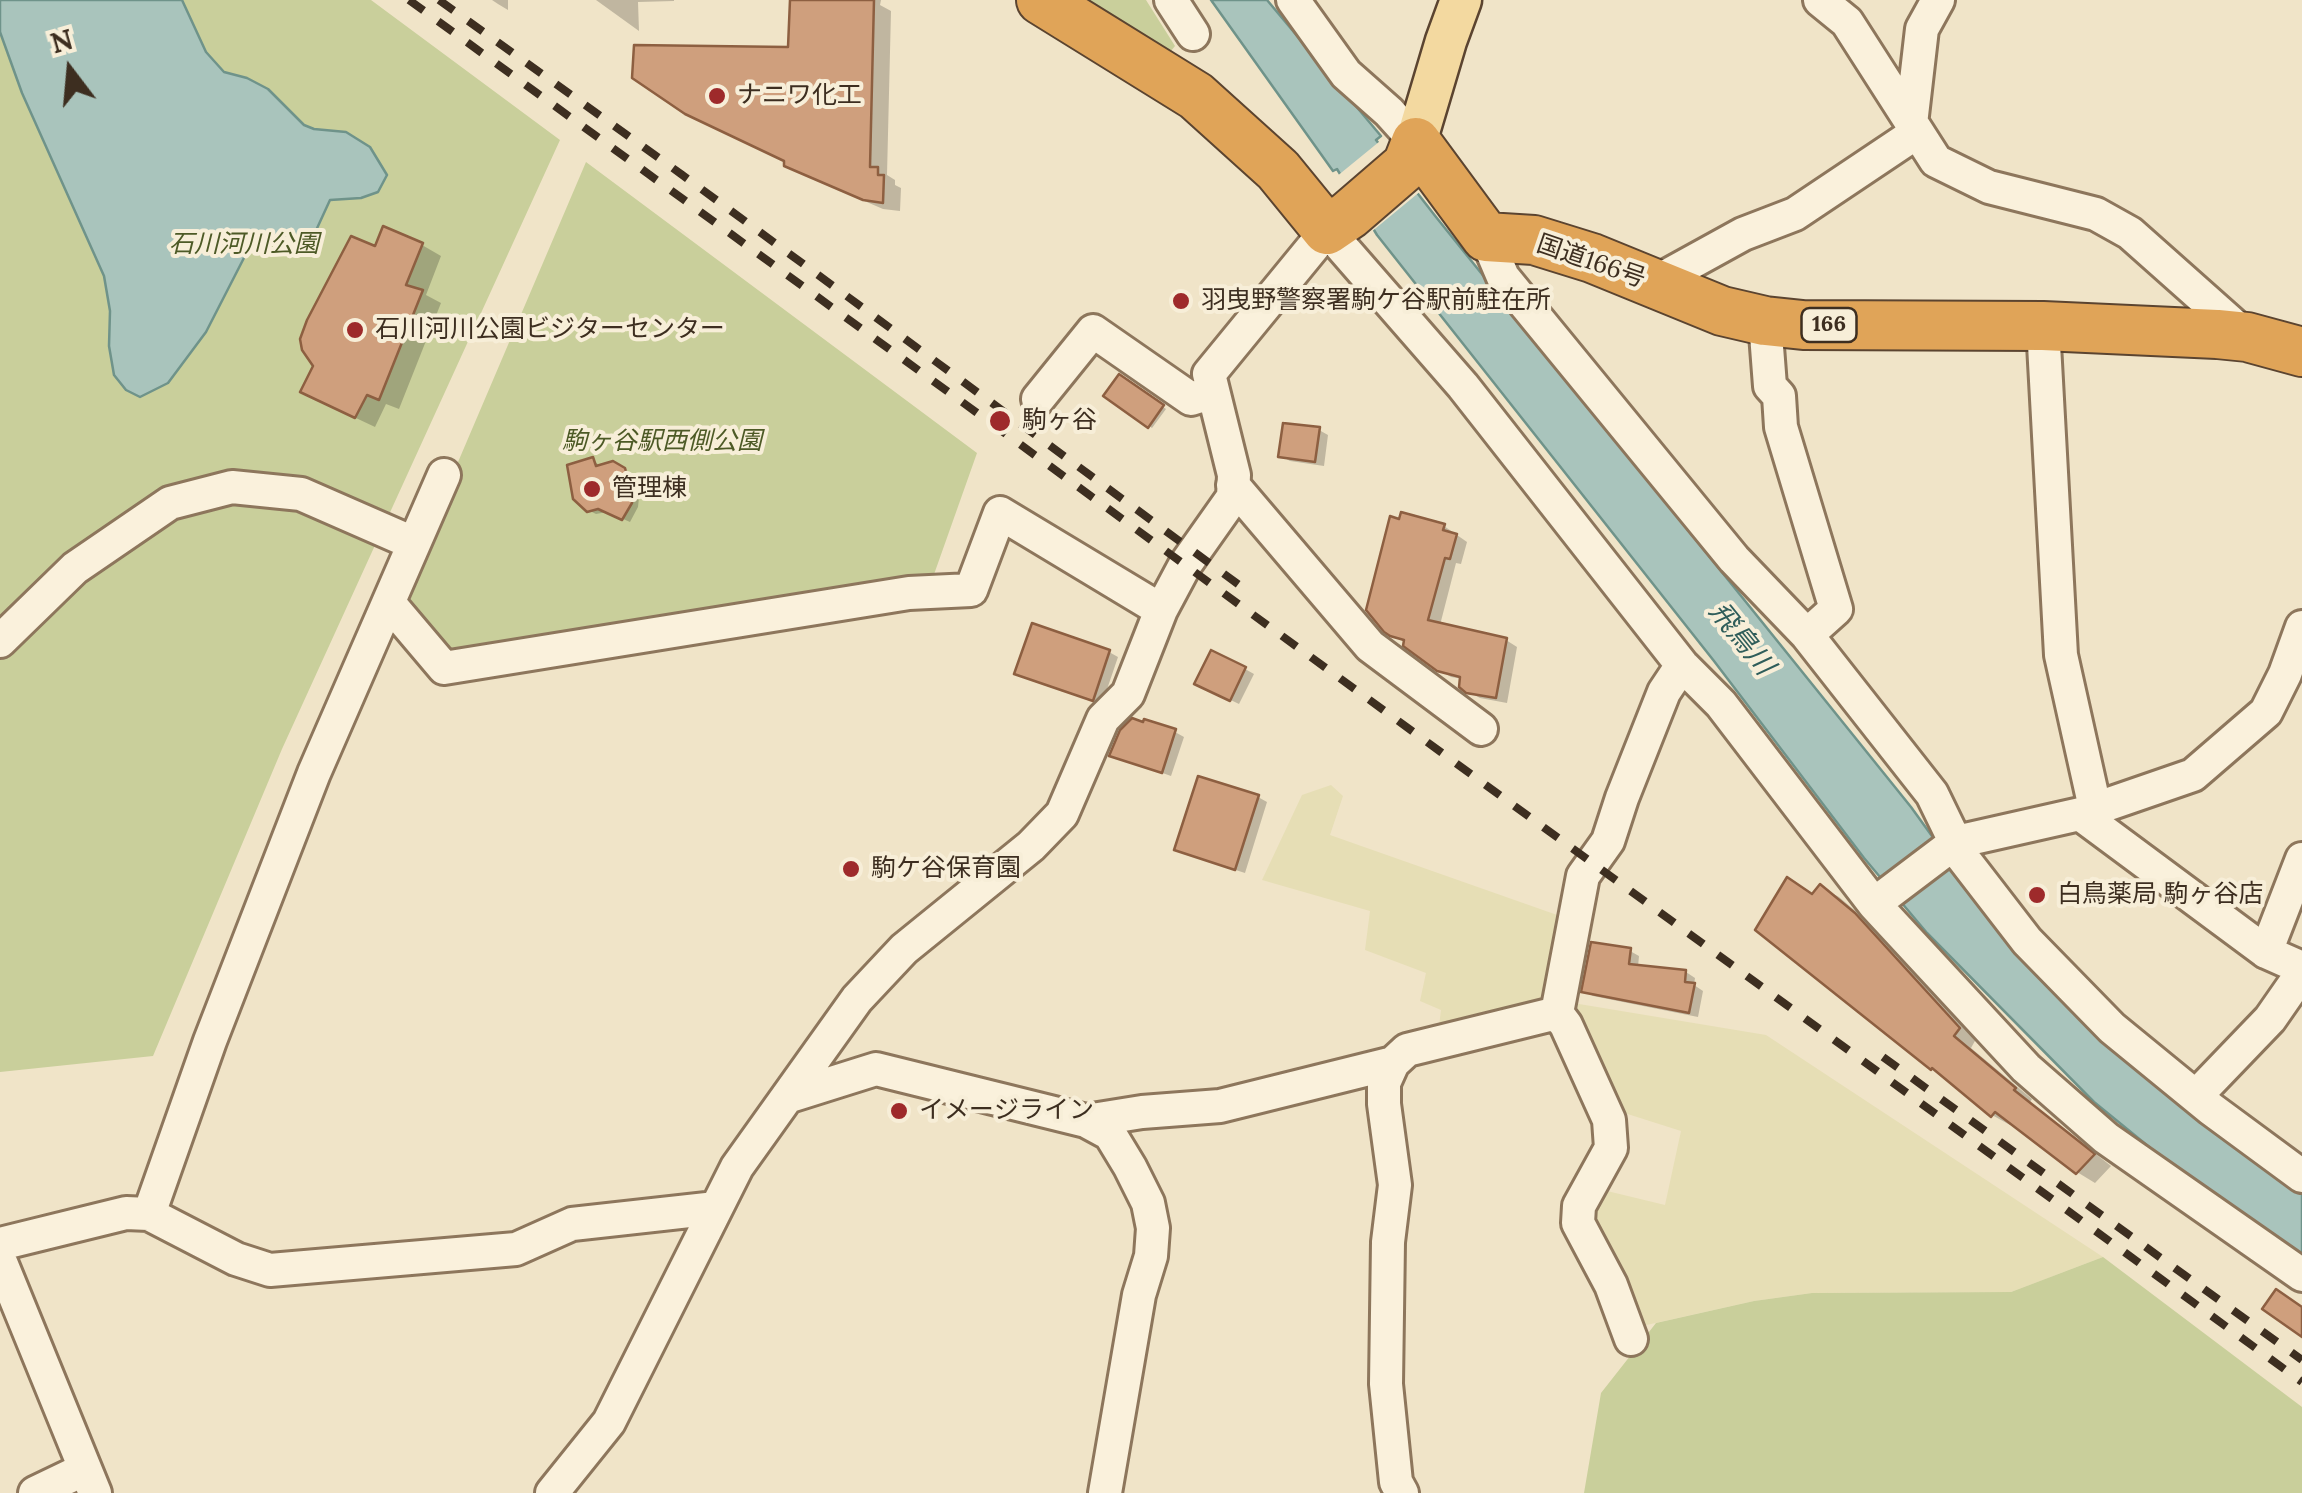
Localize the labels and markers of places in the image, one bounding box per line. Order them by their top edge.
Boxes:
place label: ナニワ化工 [737,81,862,111]
marker: ナニワ化工 [706,85,728,107]
place label: 羽曳野警察署駒ケ谷駅前駐在所 [1201,286,1551,316]
marker: 羽曳野警察署駒ケ谷駅前駐在所 [1170,290,1192,312]
place label: 石川河川公園ビジターセンター [375,315,725,345]
marker: 石川河川公園ビジターセンター [344,319,366,341]
place label: 駒ヶ谷 [1022,406,1097,436]
marker: 駒ヶ谷 [987,408,1013,434]
place label: 管理棟 [612,474,687,504]
marker: 管理棟 [581,478,603,500]
place label: 駒ケ谷保育園 [871,854,1021,884]
marker: 駒ケ谷保育園 [840,858,862,880]
place label: 白鳥薬局 駒ヶ谷店 [2057,880,2264,910]
marker: 白鳥薬局 駒ヶ谷店 [2026,884,2048,906]
place label: イメージライン [919,1096,1094,1126]
marker: イメージライン [888,1100,910,1122]

